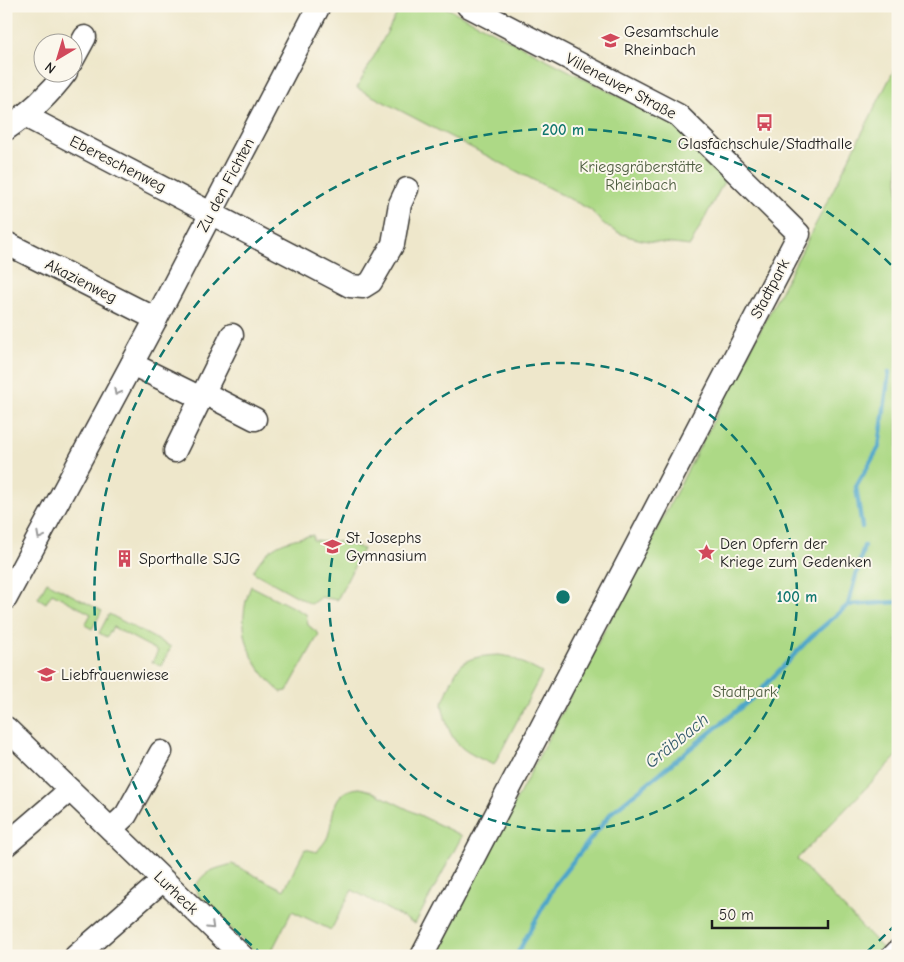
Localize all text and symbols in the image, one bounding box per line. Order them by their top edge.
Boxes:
place label: Gesamtschule Rheinbach [624,23,719,59]
school or university icon: Gesamtschule Rheinbach [600,31,620,51]
north arrow [32,32,82,82]
street label: Villeneuver Straße [563,49,679,123]
text: N [41,58,59,77]
bus stop icon: Glasfachschule/Stadthalle [755,112,775,132]
text: 200 m [542,121,584,139]
street label: Ebereschenweg [67,132,169,196]
street label: Zu den Fichten [194,135,258,235]
place label: Glasfachschule/Stadthalle [678,135,852,153]
park label: Kriegsgräberstätte Rheinbach [579,158,703,194]
street label: Akazienweg [42,255,120,307]
street label: Stadtpark [747,256,793,322]
one-way arrow [113,387,123,396]
place label: St. Josephs Gymnasium [346,529,427,565]
one-way arrow [36,530,46,539]
place label: Den Opfern der Kriege zum Gedenken [720,535,872,571]
school or university icon: St. Josephs Gymnasium [322,537,342,557]
place icon: Den Opfern der Kriege zum Gedenken [696,543,716,563]
building icon: Sporthalle SJG [115,549,135,569]
place label: Sporthalle SJG [139,550,241,568]
centre of rings [554,588,572,606]
text: 100 m [777,588,817,606]
school or university icon: Liebfrauenwiese [37,665,57,685]
place label: Liebfrauenwiese [61,666,169,684]
park label: Stadtpark [712,683,778,701]
water label: Gräbbach [641,709,713,773]
street label: Lurheck [150,868,202,919]
scale bar [712,897,828,929]
text: 50 m [719,906,754,924]
one-way arrow [205,920,214,929]

